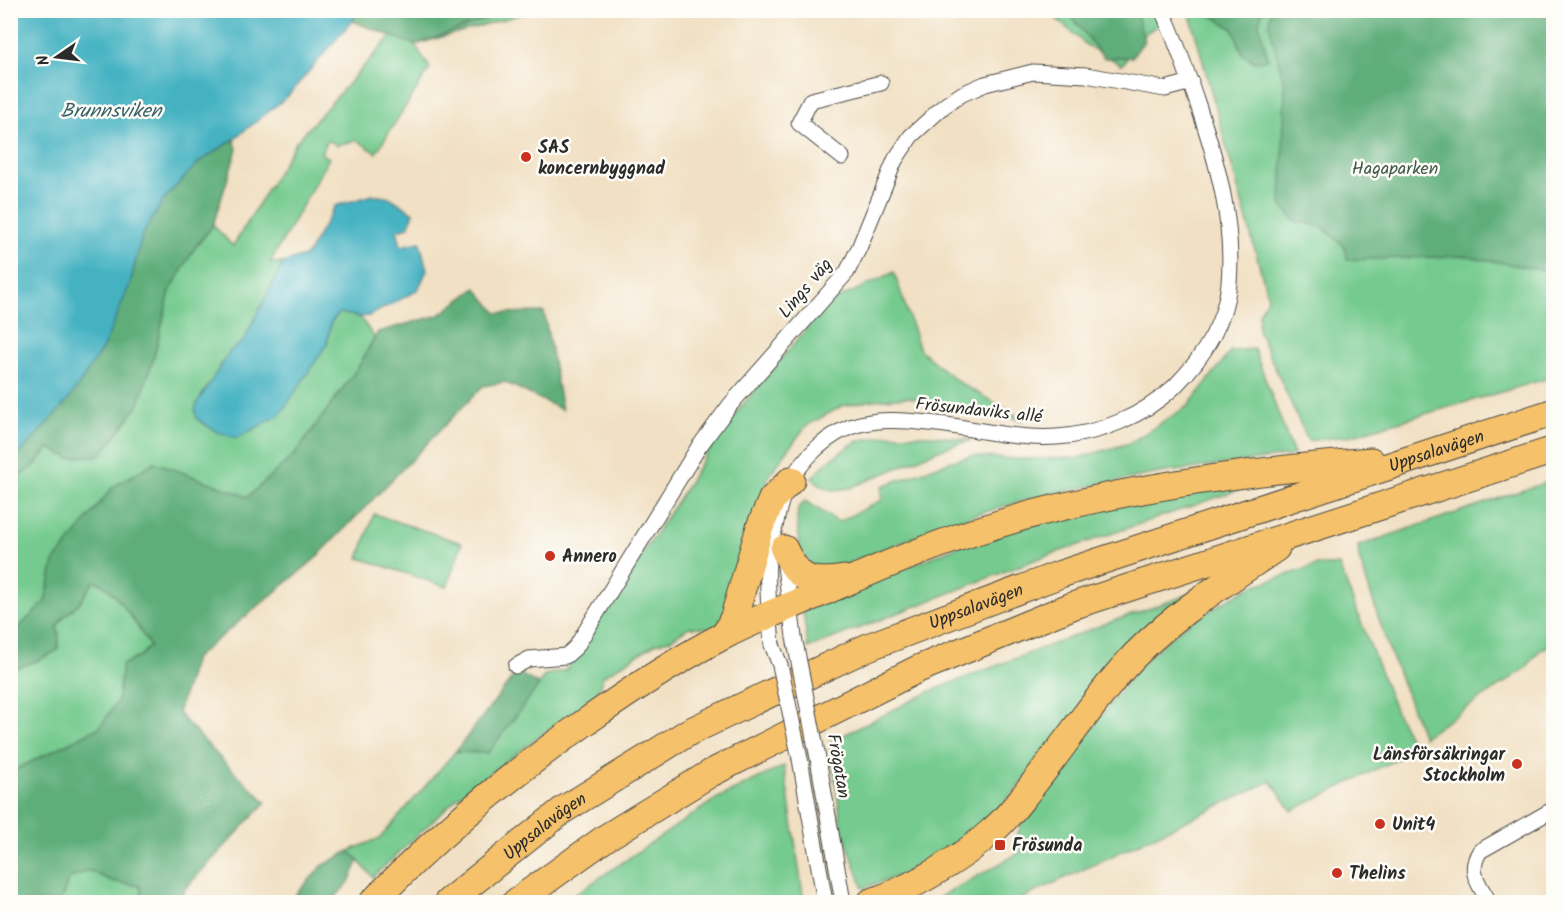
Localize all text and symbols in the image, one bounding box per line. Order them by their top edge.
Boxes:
north arrow [27,27,87,87]
text: N [31,52,57,68]
water label: Brunnsviken [60,96,163,128]
place label: SAS koncernbyggnad [538,134,665,184]
marker: SAS koncernbyggnad [519,150,533,164]
park label: Hagaparken [1352,155,1438,184]
street label: Lings väg [772,252,840,326]
street label: Frösundaviks allé [914,390,1045,433]
street label: Uppsalavägen [1385,423,1488,481]
place label: Annero [562,543,617,572]
marker: Annero [543,549,557,563]
street label: Uppsalavägen [925,576,1028,639]
street label: Frögatan [818,731,857,801]
place label: Länsförsäkringar Stockholm [1373,741,1506,791]
marker: Länsförsäkringar Stockholm [1510,757,1524,771]
street label: Uppsalavägen [497,786,593,869]
place label: Unit4 [1392,811,1435,840]
marker: Unit4 [1373,817,1387,831]
place label: Frösunda [1012,832,1082,861]
marker: Frösunda [993,838,1007,852]
place label: Thelins [1349,860,1406,889]
marker: Thelins [1330,866,1344,880]

